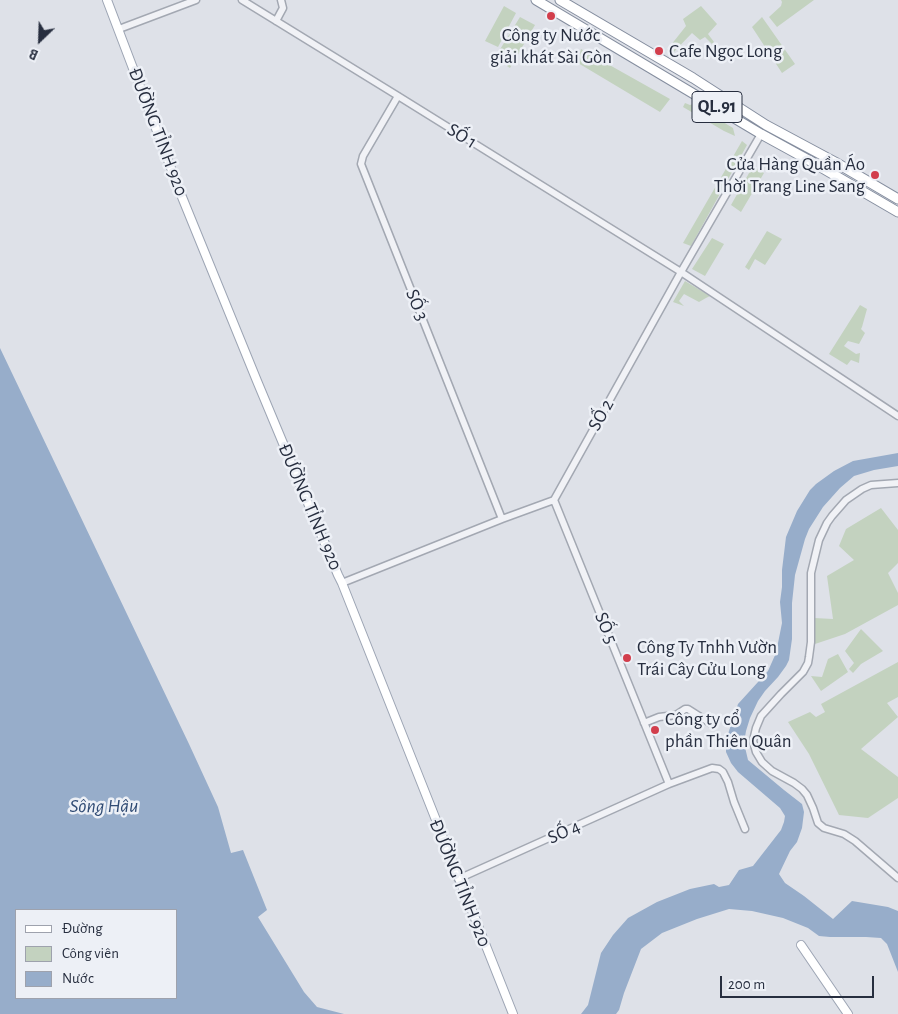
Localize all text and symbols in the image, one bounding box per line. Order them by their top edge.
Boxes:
marker: Công ty Nước giải khát Sài Gòn [545,10,557,22]
north arrow [15,15,65,65]
place label: Công ty Nước giải khát Sài Gòn [490,24,612,68]
place label: Cafe Ngọc Long [669,40,782,62]
marker: Cafe Ngọc Long [653,45,665,57]
text: B [27,46,40,62]
street label: ĐƯỜNG TỈNH 920 [123,65,193,199]
road number: QL.91 [692,91,742,122]
street label: SỐ 1 [443,118,481,154]
place label: Cửa Hàng Quần Áo Thời Trang Line Sang [714,153,865,197]
marker: Cửa Hàng Quần Áo Thời Trang Line Sang [869,169,881,181]
street label: SỐ 3 [400,286,434,324]
street label: SỐ 2 [583,395,619,435]
street label: ĐƯỜNG TỈNH 920 [273,440,347,574]
street label: SỐ 5 [589,609,623,647]
place label: Công Ty Tnhh Vườn Trái Cây Cửu Long [637,636,777,680]
marker: Công Ty Tnhh Vườn Trái Cây Cửu Long [621,652,633,664]
place label: Công ty cổ phần Thiên Quân [665,708,792,752]
marker: Công ty cổ phần Thiên Quân [649,724,661,736]
water label: Sông Hậu [70,794,138,818]
street label: SỐ 4 [544,815,584,849]
street label: ĐƯỜNG TỈNH 920 [424,816,496,950]
legend [15,909,178,999]
text: Đường [62,921,102,936]
text: Công viên [62,946,119,961]
scale bar [723,966,877,998]
text: Nước [62,971,94,986]
text: 200 m [728,977,765,992]

